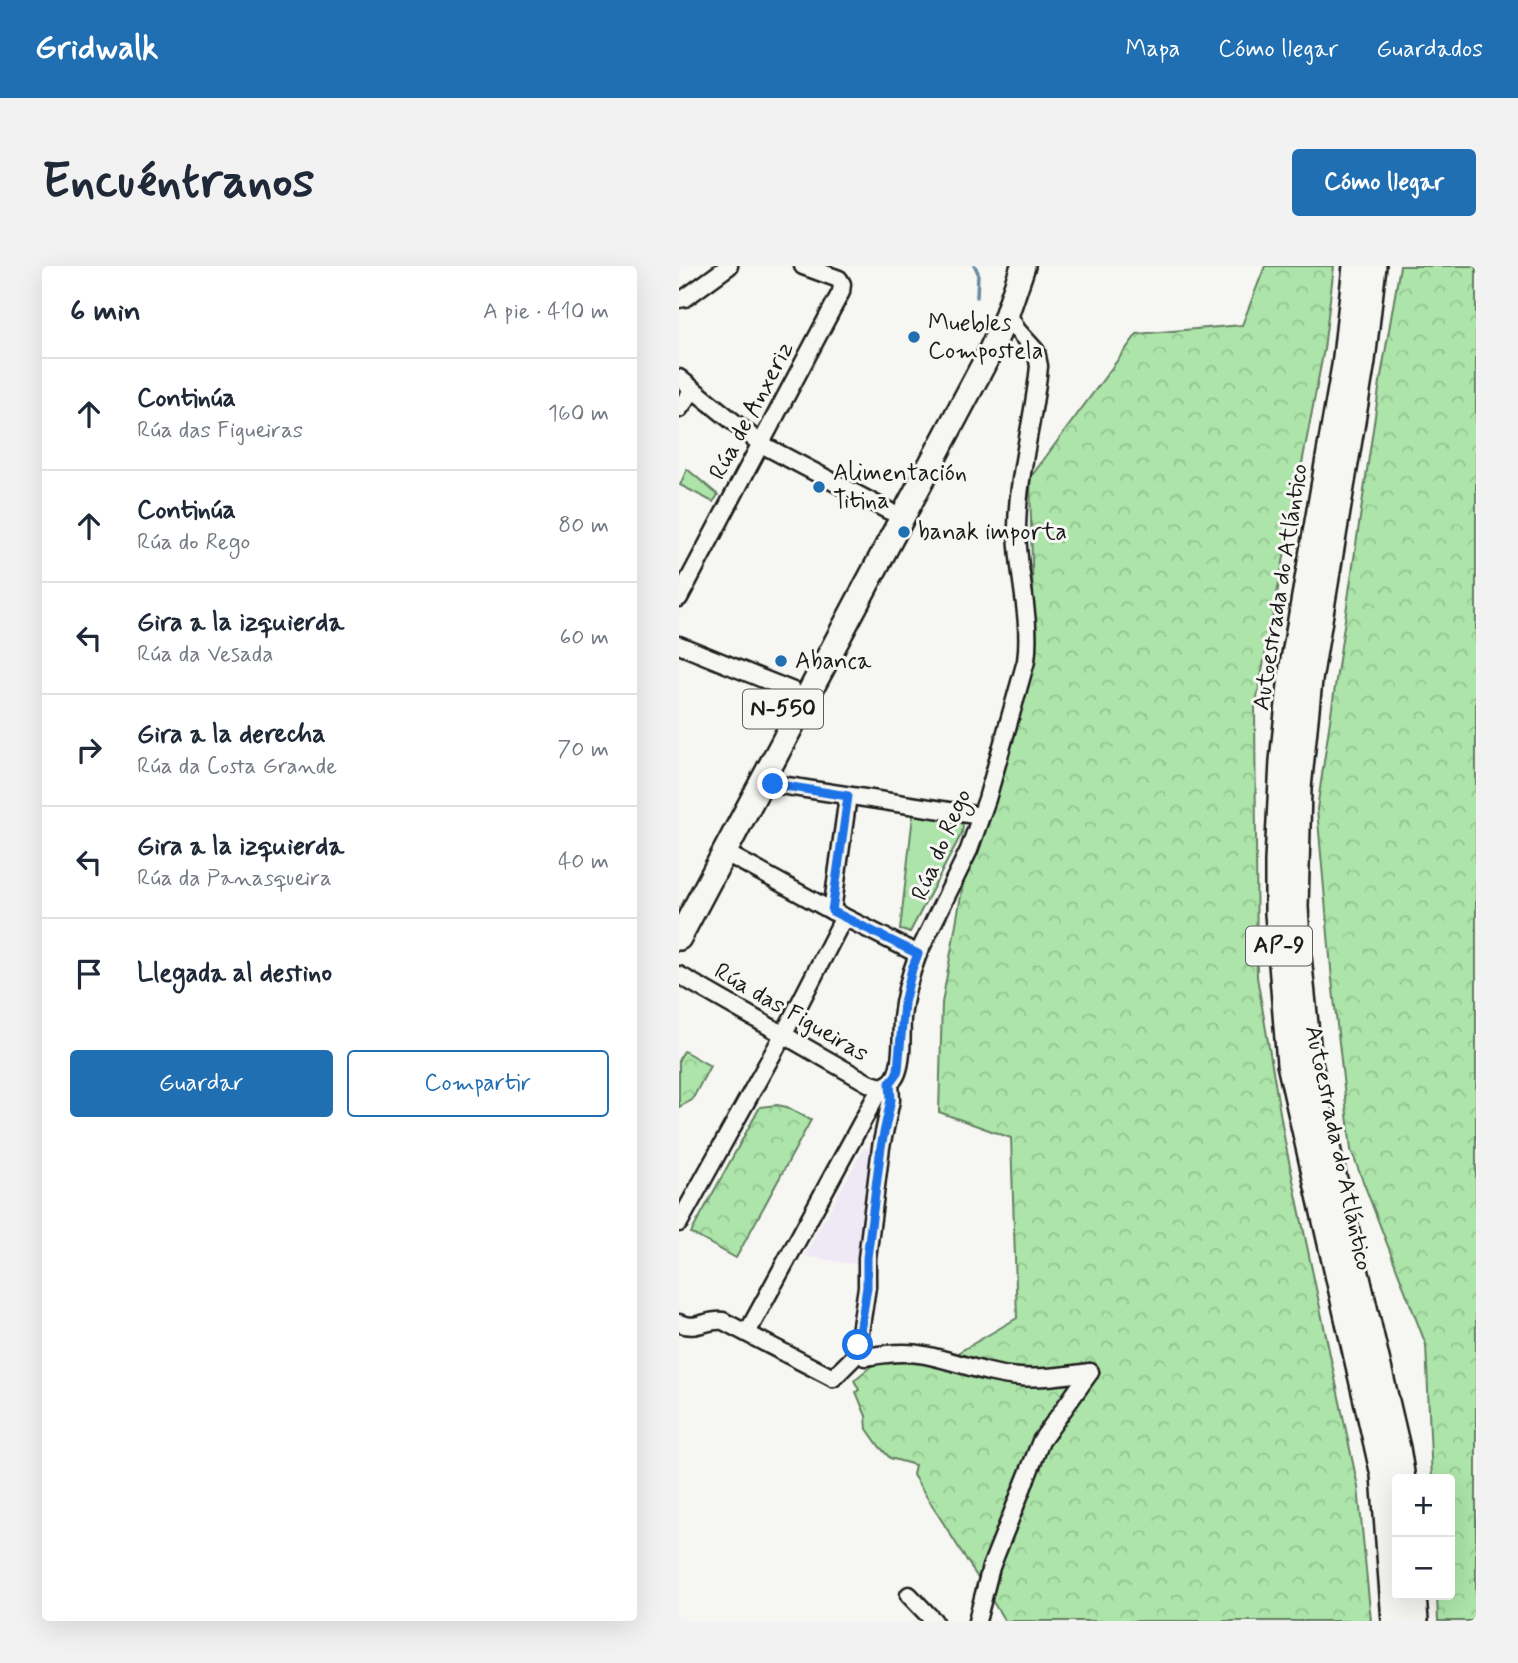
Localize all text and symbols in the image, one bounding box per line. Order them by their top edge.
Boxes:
text: Gridwalk [35,27,159,71]
text: Mapa [1125,34,1180,65]
text: Cómo llegar [1218,34,1338,65]
text: Guardados [1376,34,1483,65]
button: Cómo llegar [1292,149,1476,216]
text: Encuéntranos [42,150,314,215]
text: 6 min [70,292,141,331]
text: A pie · 410 m [483,297,609,327]
place label: Muebles Compostela [928,308,1044,367]
marker: Muebles Compostela [906,329,922,345]
street label: Rúa de Anxeriz [703,336,802,486]
text: Continúa [137,382,236,416]
icon: ahead [70,395,108,433]
text: 160 m [548,399,609,429]
text: Rúa das Figueiras [137,416,303,446]
place label: Alimentación Titina [833,458,967,517]
street label: Autoestrada do Atlántico [1246,461,1316,713]
marker: Alimentación Titina [811,479,827,495]
text: Continúa [137,494,236,528]
icon: ahead [70,507,108,545]
text: 80 m [558,511,609,541]
place label: banak importa [918,517,1067,548]
marker: banak importa [896,524,912,540]
text: Rúa do Rego [137,528,250,558]
text: Gira a la izquierda [137,606,344,640]
icon: left [70,619,108,657]
text: 60 m [560,623,609,653]
text: Rúa da Vesada [137,640,274,670]
place label: Abanca [795,646,872,677]
marker: Abanca [773,653,789,669]
road number: N-550 [743,690,823,728]
text: Gira a la derecha [137,718,326,752]
icon: right [70,731,108,769]
text: 70 m [557,735,609,765]
text: Rúa da Costa Grande [137,752,337,782]
route end [757,768,788,799]
street label: Rúa do Rego [905,784,981,906]
text: Gira a la izquierda [137,830,344,864]
icon: left [70,843,108,881]
text: 40 m [558,847,609,877]
text: Rúa da Panasqueira [137,864,332,894]
road number: AP-9 [1246,926,1312,966]
icon: arrive [70,955,108,993]
street label: Rúa das Figueiras [708,956,874,1070]
text: Llegada al destino [137,957,332,991]
street label: Autoestrada do Atlántico [1297,1023,1379,1273]
button: Guardar [70,1050,333,1117]
button: Compartir [347,1050,609,1117]
route start [842,1329,873,1360]
map controls [1392,1474,1455,1600]
button: + [1392,1474,1455,1537]
button: − [1392,1537,1455,1600]

